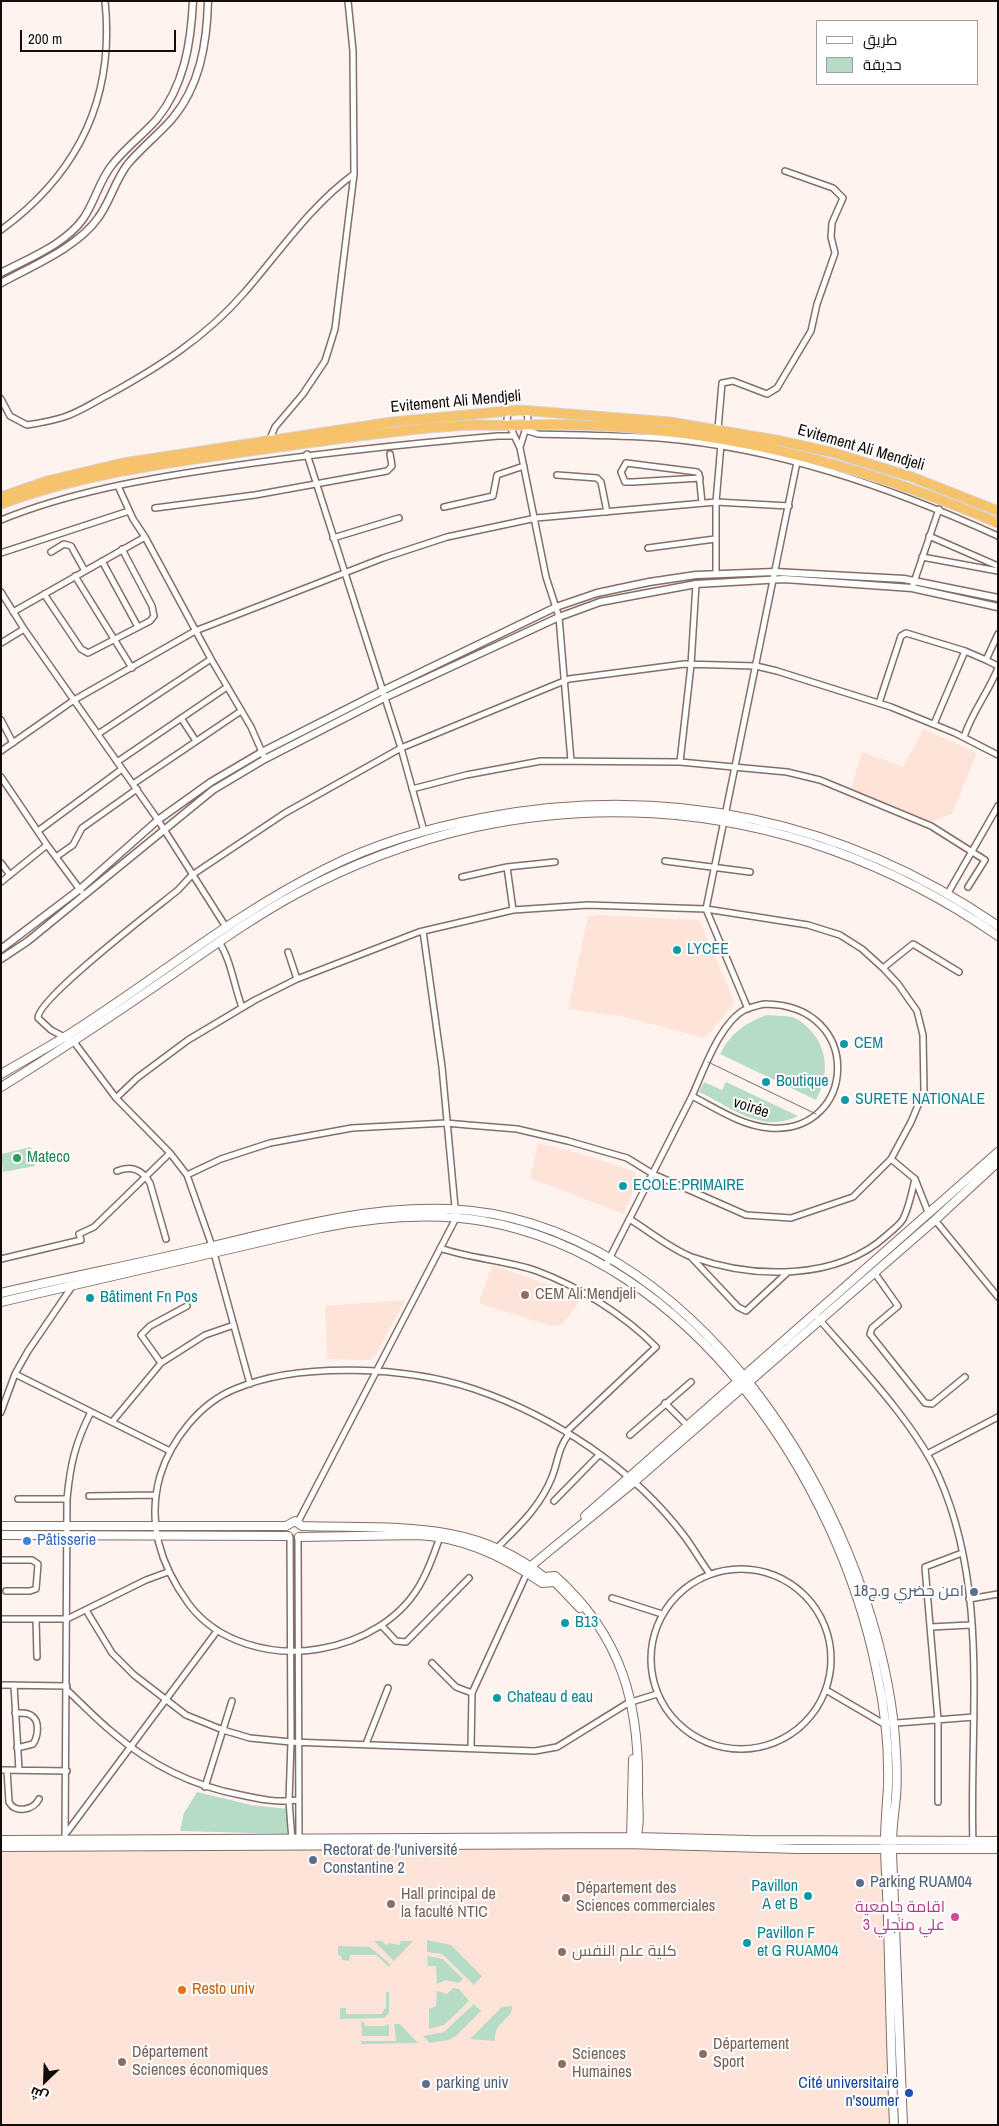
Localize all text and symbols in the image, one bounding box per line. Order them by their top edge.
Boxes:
scale bar [22,20,179,52]
legend [816,20,979,85]
text: 200 m [28,28,62,49]
text: طريق [863,29,897,50]
text: حديقة [863,54,902,75]
street label: Evitement Ali Mendjeli [390,387,522,417]
street label: Evitement Ali Mendjeli [795,421,927,475]
place label: LYCEE [687,940,729,960]
marker: LYCEE [671,944,683,956]
place label: CEM [854,1034,883,1054]
marker: CEM [838,1038,850,1050]
place label: Boutique [776,1072,829,1092]
marker: Boutique [760,1076,772,1088]
place label: SURETE NATIONALE [855,1090,985,1110]
street label: voirée [731,1093,771,1123]
marker: SURETE NATIONALE [839,1094,851,1106]
place label: Mateco [27,1148,70,1168]
marker: Mateco [11,1152,23,1164]
place label: ECOLE PRIMAIRE [633,1176,745,1196]
marker: ECOLE PRIMAIRE [617,1180,629,1192]
place label: CEM Ali Mendjeli [535,1285,636,1305]
place label: Bâtiment Fn Pos [100,1288,198,1308]
marker: CEM Ali Mendjeli [519,1289,531,1301]
marker: Bâtiment Fn Pos [84,1292,96,1304]
place label: Pâtisserie [37,1531,96,1551]
marker: Pâtisserie [21,1535,33,1547]
place label: امن حضري و.ج18 [854,1582,964,1602]
marker: امن حضري و.ج18 [968,1586,980,1598]
place label: B13 [575,1613,598,1633]
marker: B13 [559,1617,571,1629]
place label: Chateau d eau [507,1688,593,1708]
marker: Chateau d eau [491,1692,503,1704]
place label: Rectorat de l'université Constantine 2 [323,1841,458,1879]
marker: Rectorat de l'université Constantine 2 [307,1854,319,1866]
place label: Parking RUAM04 [870,1873,972,1893]
place label: Pavillon A et B [751,1877,798,1915]
marker: Parking RUAM04 [854,1877,866,1889]
place label: Département des Sciences commerciales [576,1879,715,1917]
place label: Hall principal de la faculté NTIC [401,1885,496,1923]
marker: Pavillon A et B [802,1890,814,1902]
marker: Département des Sciences commerciales [560,1892,572,1904]
marker: Hall principal de la faculté NTIC [385,1898,397,1910]
place label: اقامة جامعية علي منجلي 3 [855,1898,945,1936]
marker: اقامة جامعية علي منجلي 3 [949,1911,961,1923]
place label: Pavillon F et G RUAM04 [757,1924,839,1962]
marker: Pavillon F et G RUAM04 [741,1937,753,1949]
place label: كلية علم النفس [572,1942,677,1962]
marker: كلية علم النفس [556,1946,568,1958]
place label: Resto univ [192,1980,255,2000]
marker: Resto univ [176,1984,188,1996]
place label: Département Sport [713,2035,789,2073]
place label: Département Sciences économiques [132,2043,268,2081]
place label: Sciences Humaines [572,2045,632,2083]
marker: Département Sport [697,2048,709,2060]
north arrow [20,2056,70,2106]
marker: Département Sciences économiques [116,2056,128,2068]
marker: Sciences Humaines [556,2058,568,2070]
place label: parking univ [436,2074,508,2094]
place label: Cité universitaire n'soumer [798,2074,899,2112]
marker: parking univ [420,2078,432,2090]
text: ش [27,2083,51,2107]
marker: Cité universitaire n'soumer [903,2087,915,2099]

